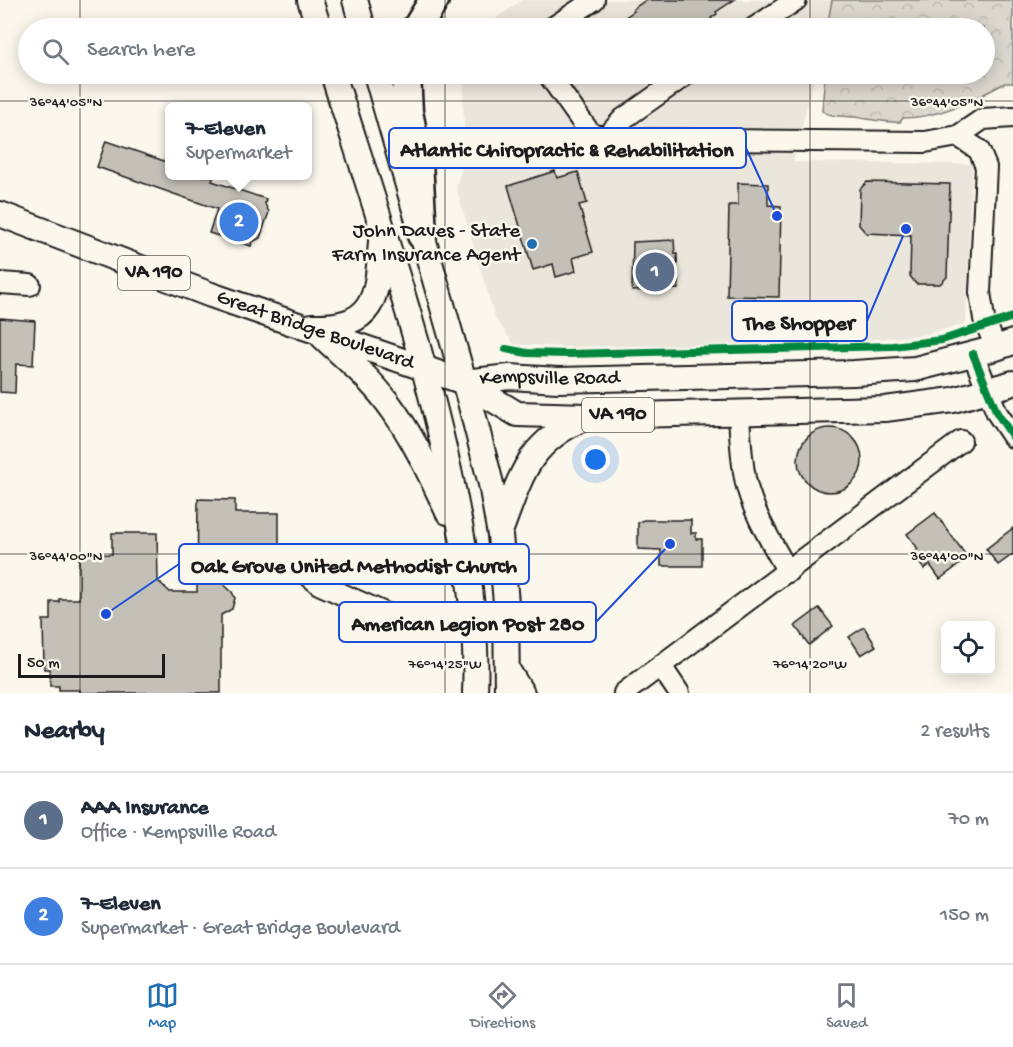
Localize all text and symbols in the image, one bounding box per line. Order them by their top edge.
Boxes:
search box [18,18,995,84]
icon: search [39,35,72,68]
text: Search here [87,38,195,64]
text: 36°44'05"N [29,94,102,112]
text: 36°44'05"N [910,94,983,112]
popup [165,102,312,180]
text: 7-Eleven [186,117,265,143]
callout: Atlantic Chiropractic & Rehabilitation [389,128,746,168]
text: Atlantic Chiropractic & Rehabilitation [399,139,734,165]
text: Supermarket [186,143,291,166]
pin: 2 [220,200,258,244]
place label: John Daves - State Farm Insurance Agent [331,220,522,269]
marker: John Daves - State Farm Insurance Agent [525,237,539,251]
pin: 1 [636,250,674,294]
road number: VA 190 [118,256,190,290]
street label: Great Bridge Boulevard [213,285,419,377]
callout: The Shopper [732,301,867,341]
text: The Shopper [741,312,857,338]
street label: Kempsville Road [478,364,622,393]
road number: VA 190 [582,398,654,432]
your location [581,445,610,474]
callout: Oak Grove United Methodist Church [179,544,529,584]
text: 36°44'00"N [28,548,103,566]
text: 36°44'00"N [909,548,984,566]
text: Oak Grove United Methodist Church [191,555,517,581]
callout: American Legion Post 280 [339,602,596,642]
text: American Legion Post 280 [351,613,585,639]
map controls [941,621,995,675]
button: locate [941,621,995,675]
scale bar [18,651,165,678]
text: 50 m [27,655,60,674]
text: 76°14'25"W [407,656,482,674]
text: 76°14'20"W [772,656,847,674]
text: Nearby [24,717,105,748]
text: 2 results [920,721,989,744]
text: AAA Insurance [81,796,209,822]
text: 1 [39,809,48,832]
text: 70 m [948,809,989,832]
text: Office · Kempsville Road [81,822,276,845]
text: 7-Eleven [81,892,161,918]
text: 2 [39,905,48,928]
text: 150 m [940,905,989,928]
text: Supermarket · Great Bridge Boulevard [81,918,400,941]
tab: Map [146,979,179,1034]
tab: Directions [470,979,535,1034]
tab: Saved [826,979,867,1034]

